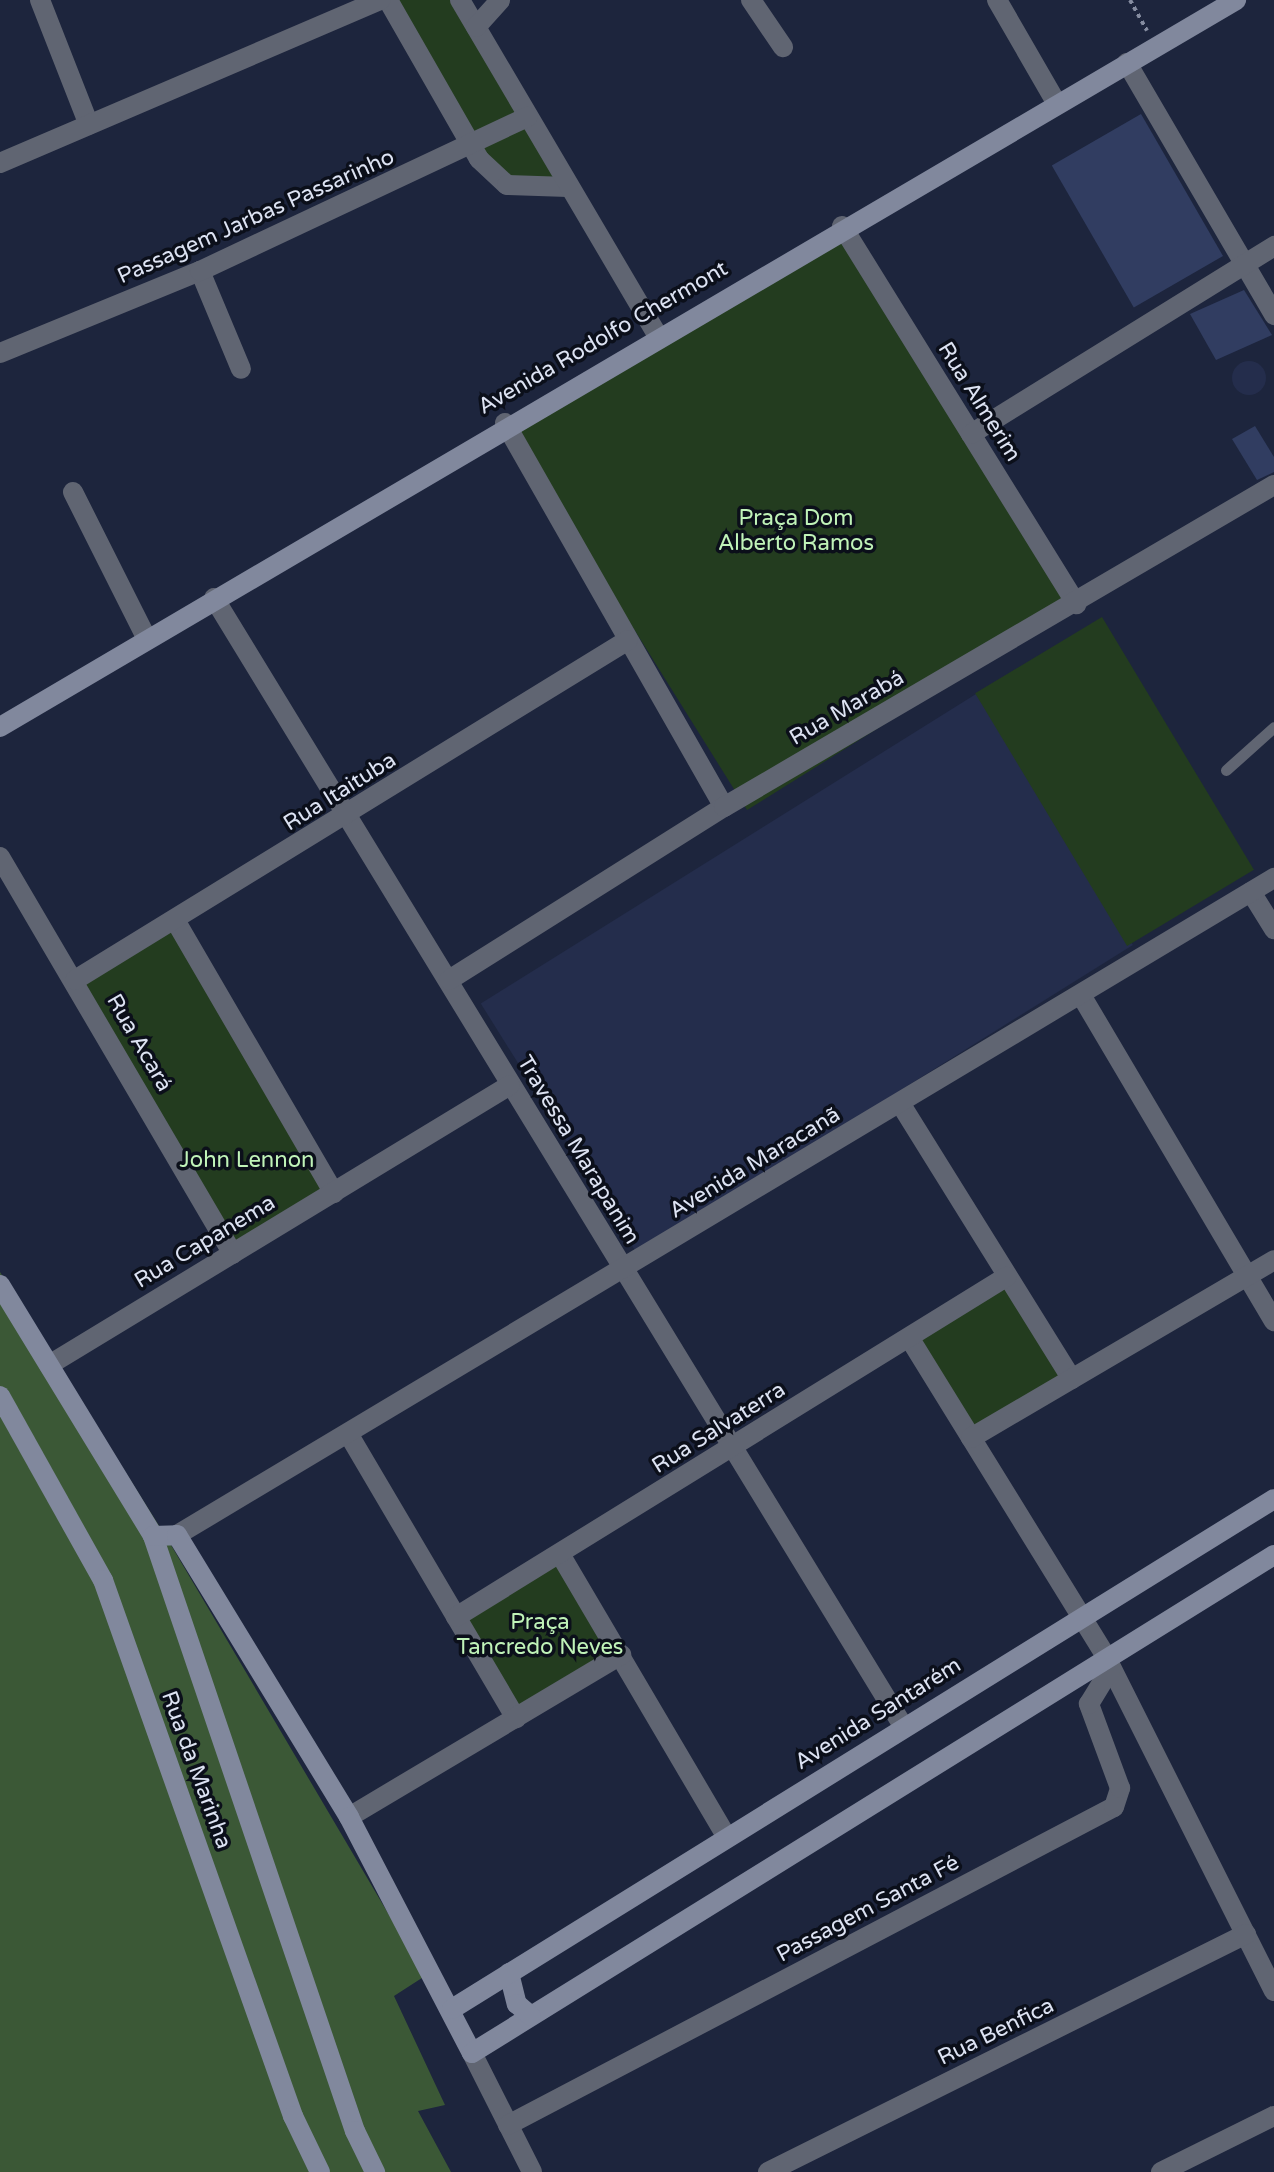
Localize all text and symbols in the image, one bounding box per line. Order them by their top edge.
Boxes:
street label: Passagem Jarbas Passarinho [114,144,398,290]
street label: Avenida Rodolfo Chermont [474,256,732,420]
street label: Rua Almerim [932,337,1026,467]
park label: Praça Dom Alberto Ramos [718,505,874,556]
street label: Rua Marabá [785,665,909,751]
street label: Rua Itaituba [279,747,401,837]
street label: Rua Acará [101,990,177,1096]
street label: Travessa Marapanim [511,1051,645,1249]
street label: Avenida Maracanã [665,1102,845,1224]
park label: John Lennon [180,1148,314,1174]
street label: Rua Capanema [130,1190,280,1294]
street label: Rua Salvaterra [648,1377,790,1479]
park label: Praça Tancredo Neves [457,1609,623,1660]
street label: Avenida Santarém [790,1652,966,1776]
street label: Rua da Marinha [155,1688,237,1852]
street label: Passagem Santa Fé [772,1850,964,1968]
street label: Rua Benfica [934,1993,1058,2071]

